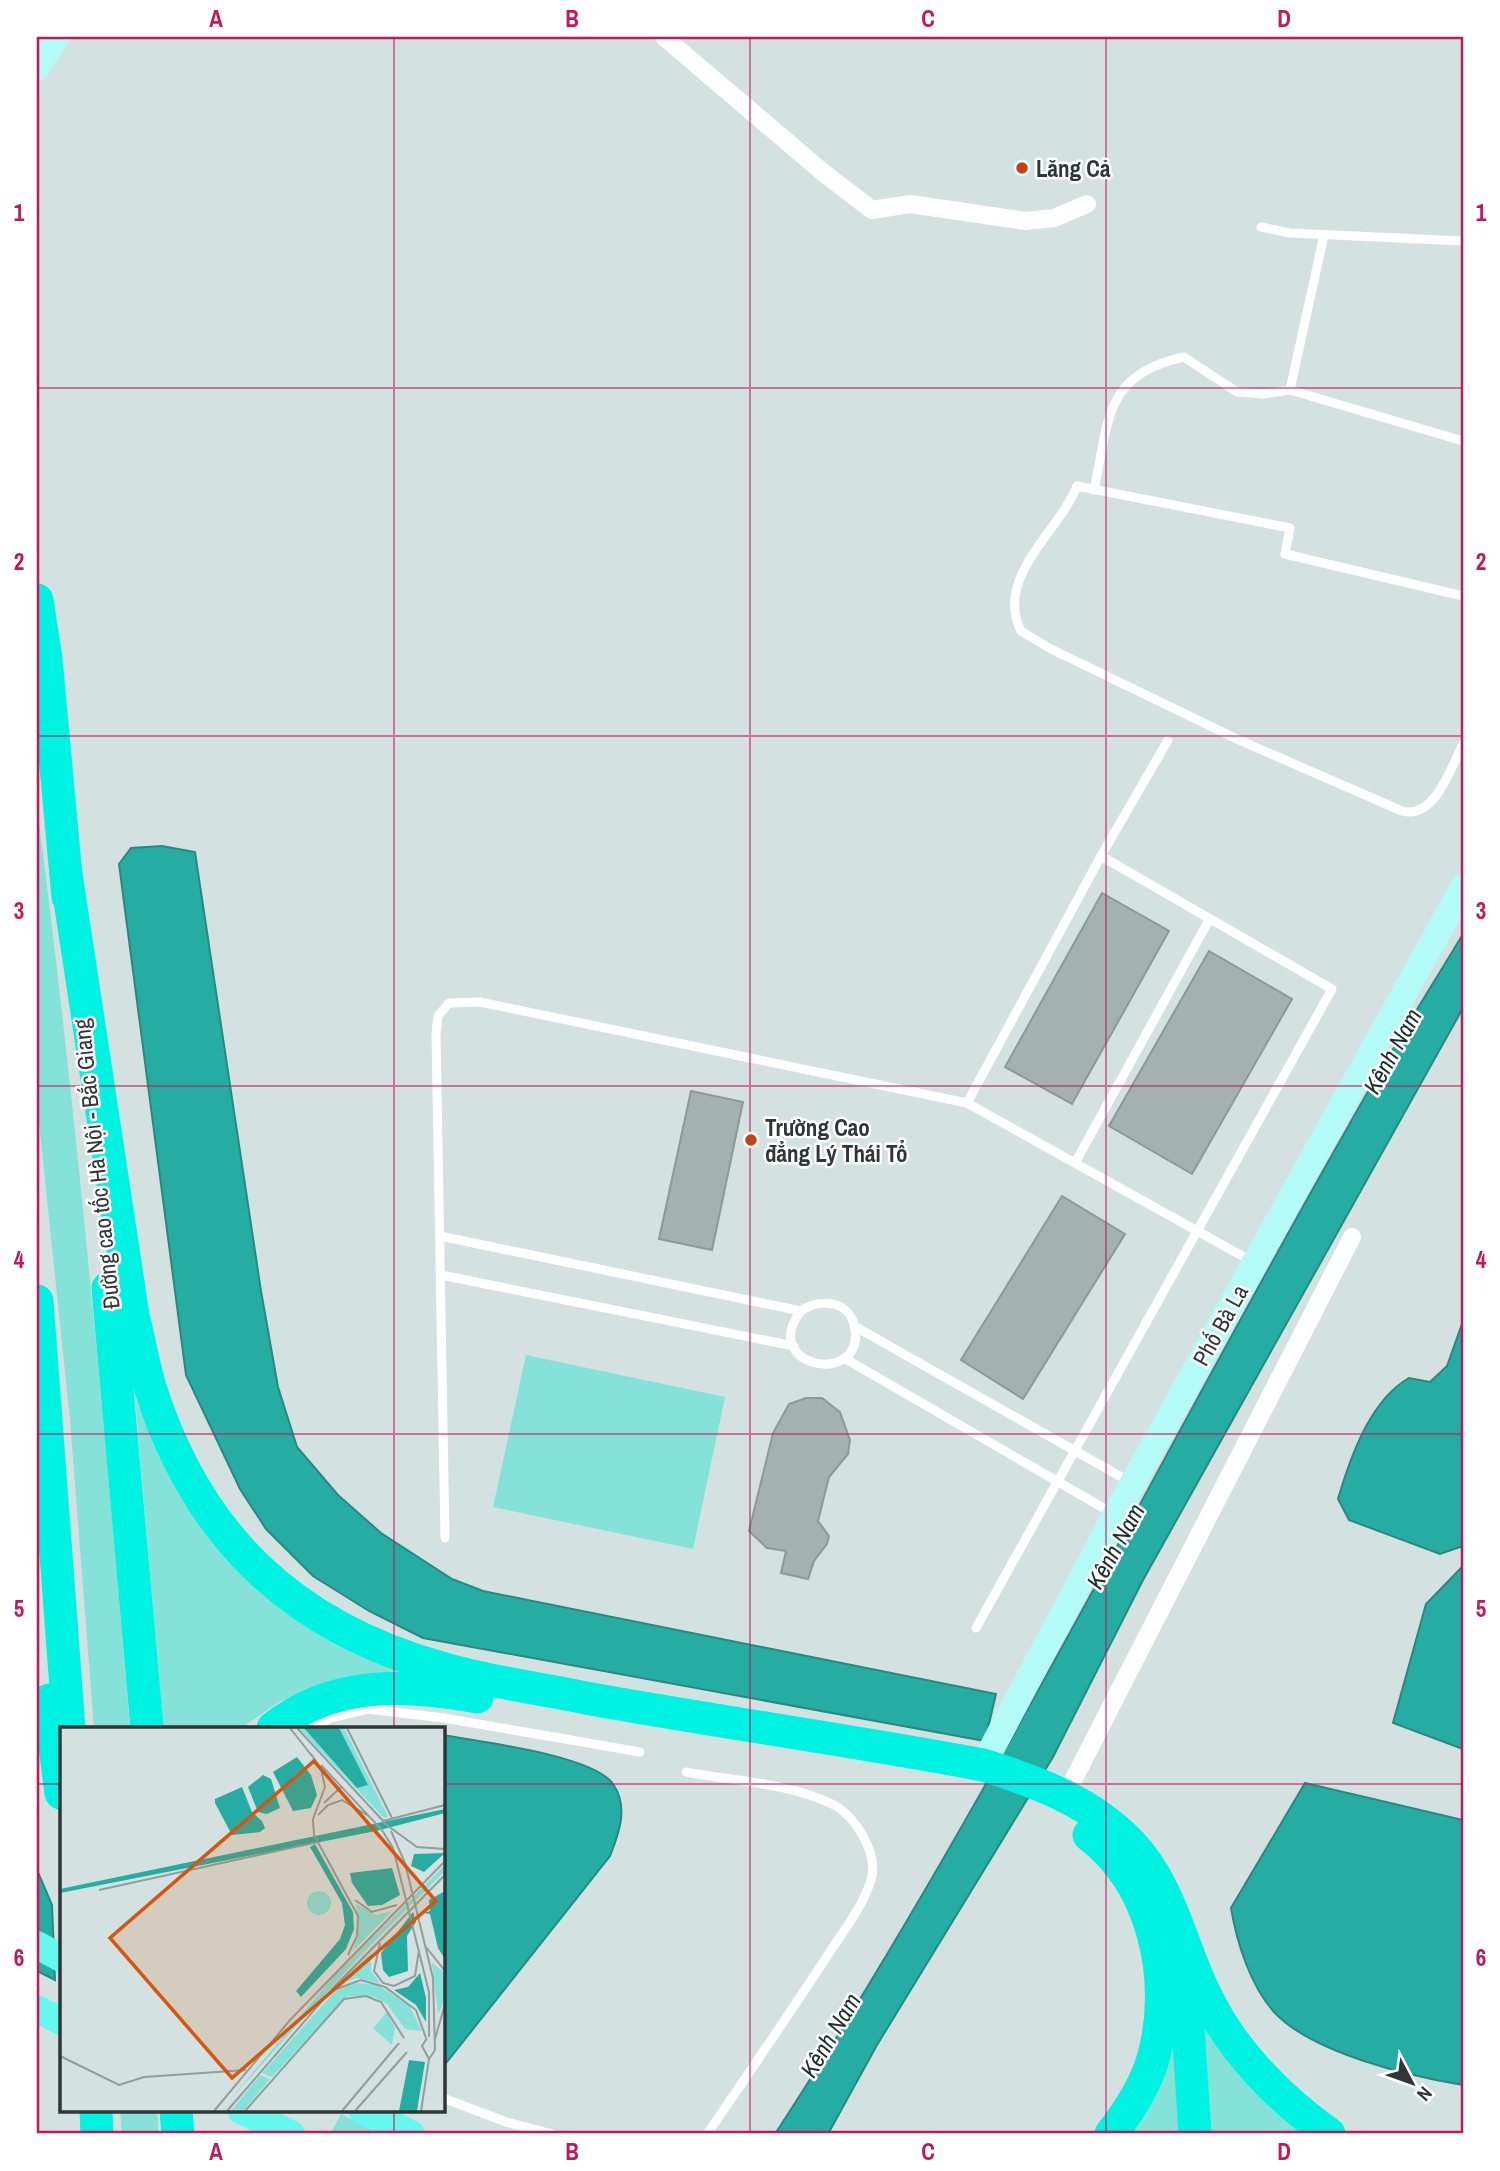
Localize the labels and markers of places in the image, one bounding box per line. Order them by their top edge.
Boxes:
place label: Lăng Cả [1036,153,1111,184]
marker: Lăng Cả [1014,160,1030,176]
place label: Trường Cao đẳng Lý Thái Tổ [765,1112,908,1169]
marker: Trường Cao đẳng Lý Thái Tổ [743,1132,759,1148]

